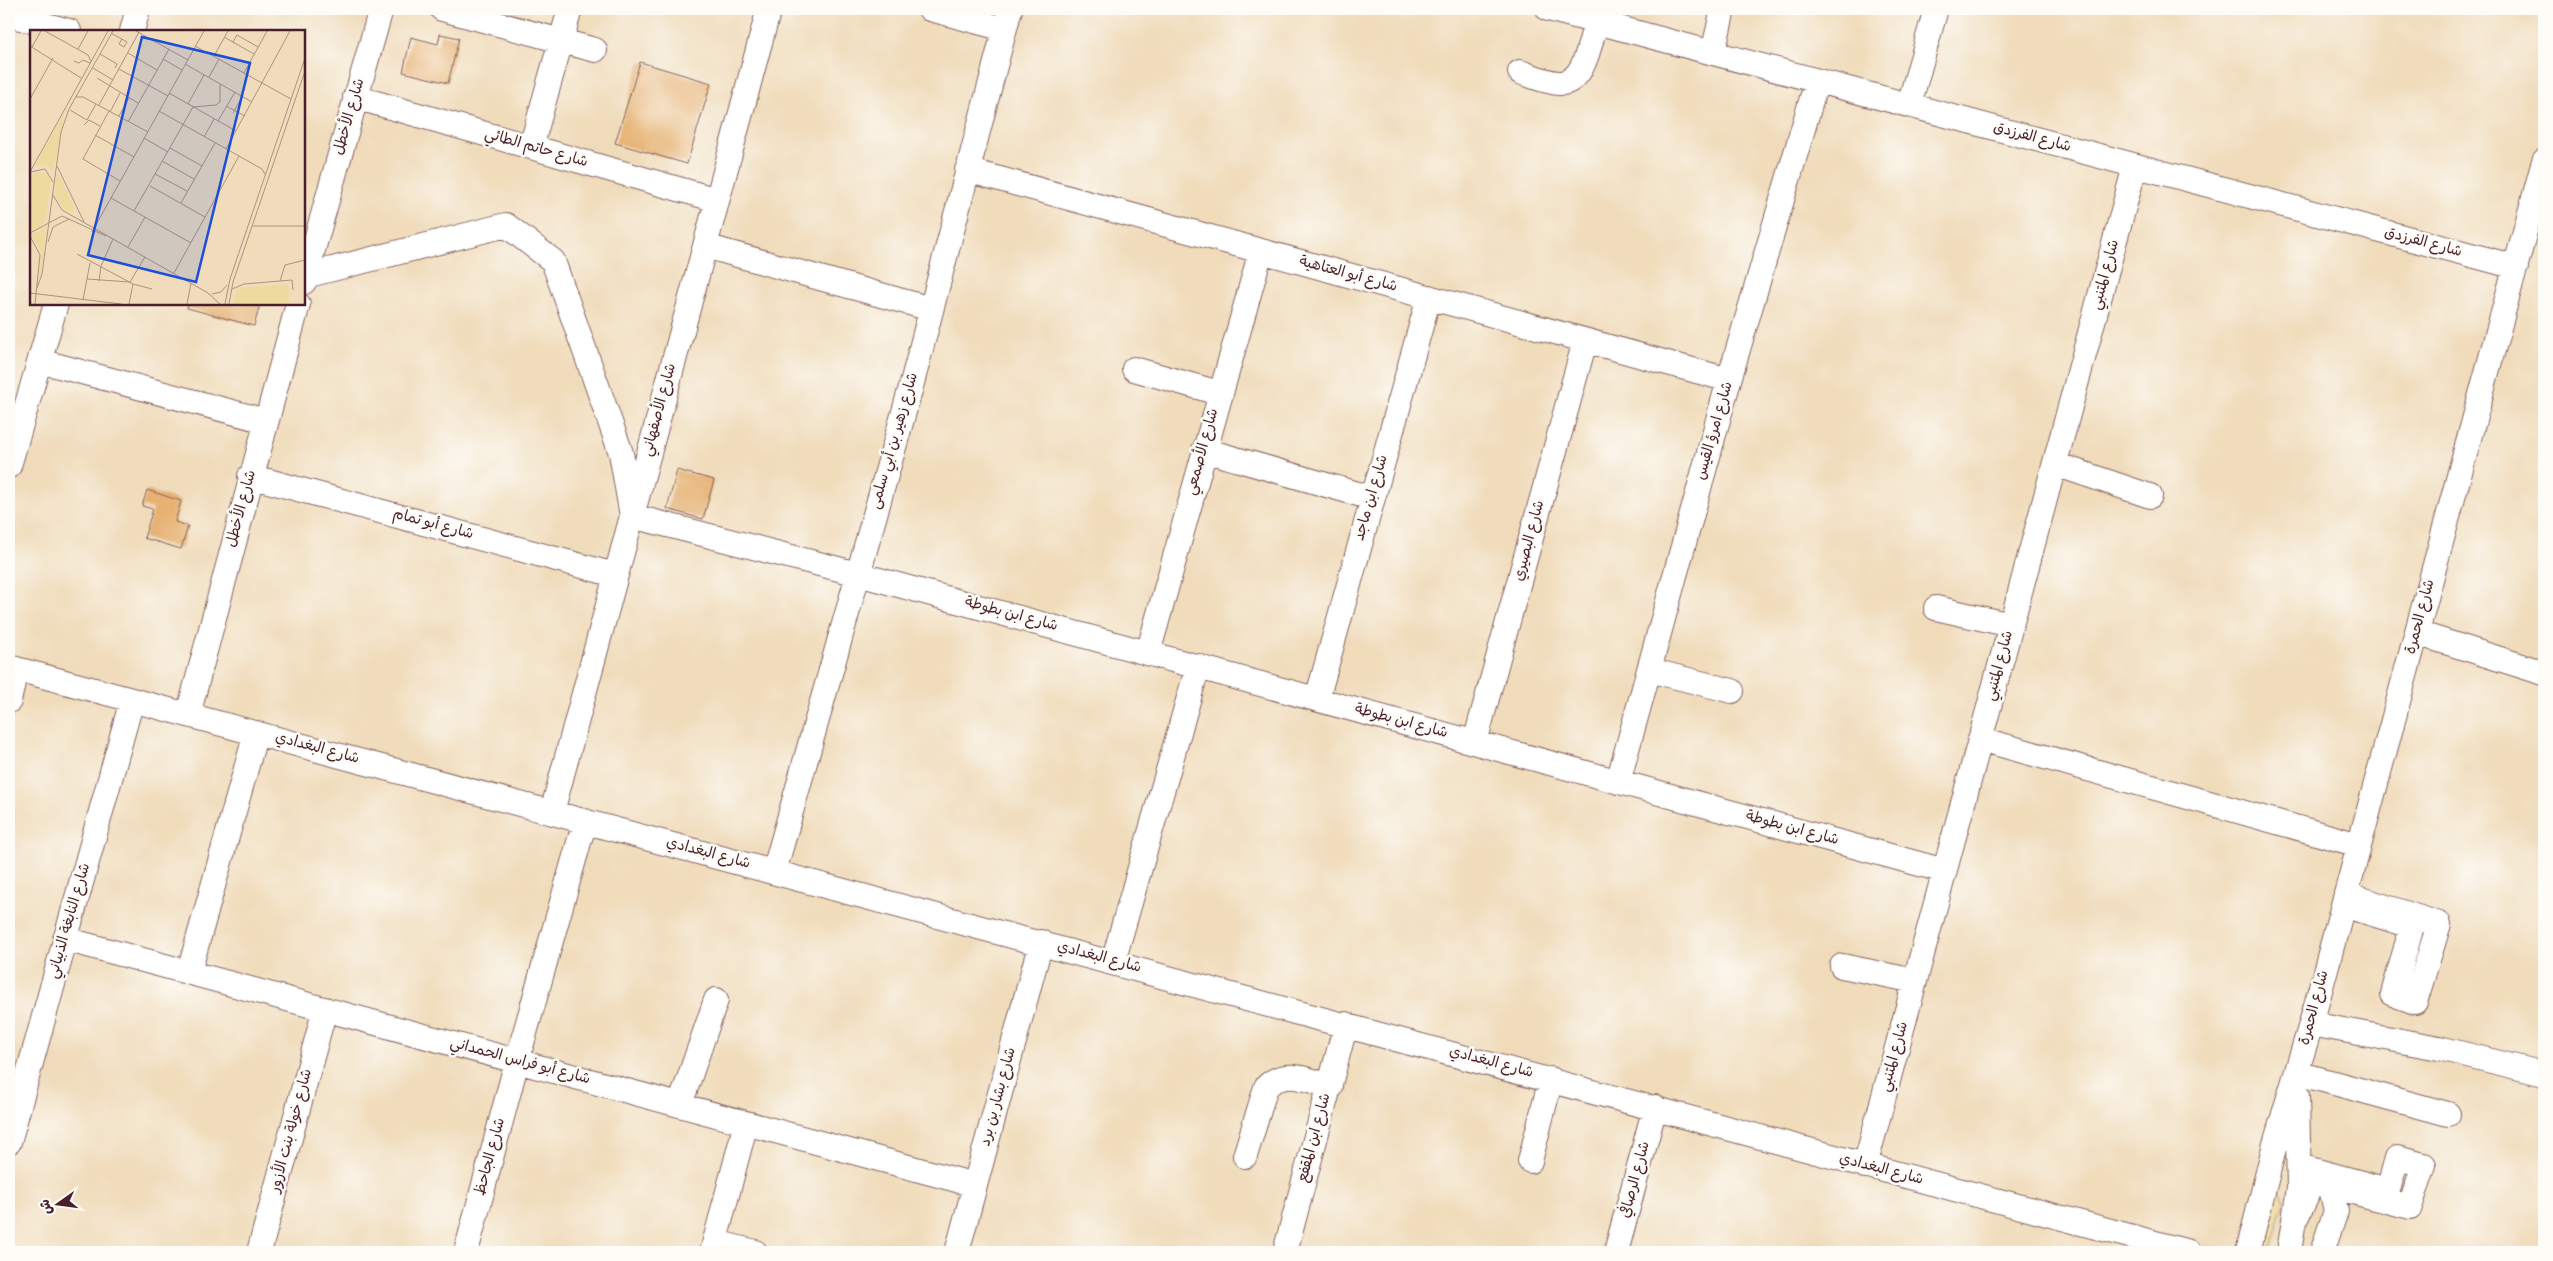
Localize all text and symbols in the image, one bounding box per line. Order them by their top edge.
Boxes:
inset map [30,30,305,305]
street label: شارع الأخطل [328,76,371,158]
street label: شارع الفرزدق [1991,117,2073,159]
street label: شارع حاتم الطائي [482,124,590,174]
street label: شارع الفرزدق [2382,222,2464,264]
street label: شارع المتنبي [2086,237,2126,313]
street label: شارع أبو العتاهية [1297,251,1399,299]
street label: شارع الأصفهاني [636,361,683,459]
street label: شارع زهير بن أبي سلمى [865,370,925,512]
street label: شارع امرؤ القيس [1690,379,1740,483]
street label: شارع الأصمعي [1180,406,1225,498]
street label: شارع ابن ماجد [1349,453,1395,543]
street label: شارع الأخطل [220,468,263,550]
street label: شارع البصيري [1509,498,1551,584]
street label: شارع أبو تمام [390,504,476,546]
street label: شارع الحمرة [2400,577,2442,657]
street label: شارع ابن بطوطة [962,592,1060,638]
street label: شارع المتنبي [1980,628,2020,704]
street label: شارع ابن بطوطة [1352,699,1450,745]
street label: شارع البغدادي [272,727,362,771]
street label: شارع ابن بطوطة [1743,806,1841,852]
street label: شارع البغدادي [663,832,753,876]
street label: شارع النابغة الذبياني [43,861,97,981]
street label: شارع البغدادي [1054,936,1144,980]
street label: شارع الحمرة [2294,968,2336,1048]
street label: شارع المتنبي [1875,1019,1915,1095]
street label: شارع أبو فراس الحمداني [448,1033,592,1091]
street label: شارع البغدادي [1446,1041,1536,1085]
street label: شارع بشار بن برد [975,1045,1023,1149]
street label: شارع خولة بنت الأزور [264,1066,319,1196]
street label: شارع ابن المقفع [1293,1091,1337,1185]
street label: شارع الجاحظ [470,1116,512,1198]
street label: شارع الرصافي [1614,1139,1657,1221]
street label: شارع البغدادي [1836,1148,1926,1192]
north arrow [32,1178,82,1228]
text: ش [36,1197,59,1217]

